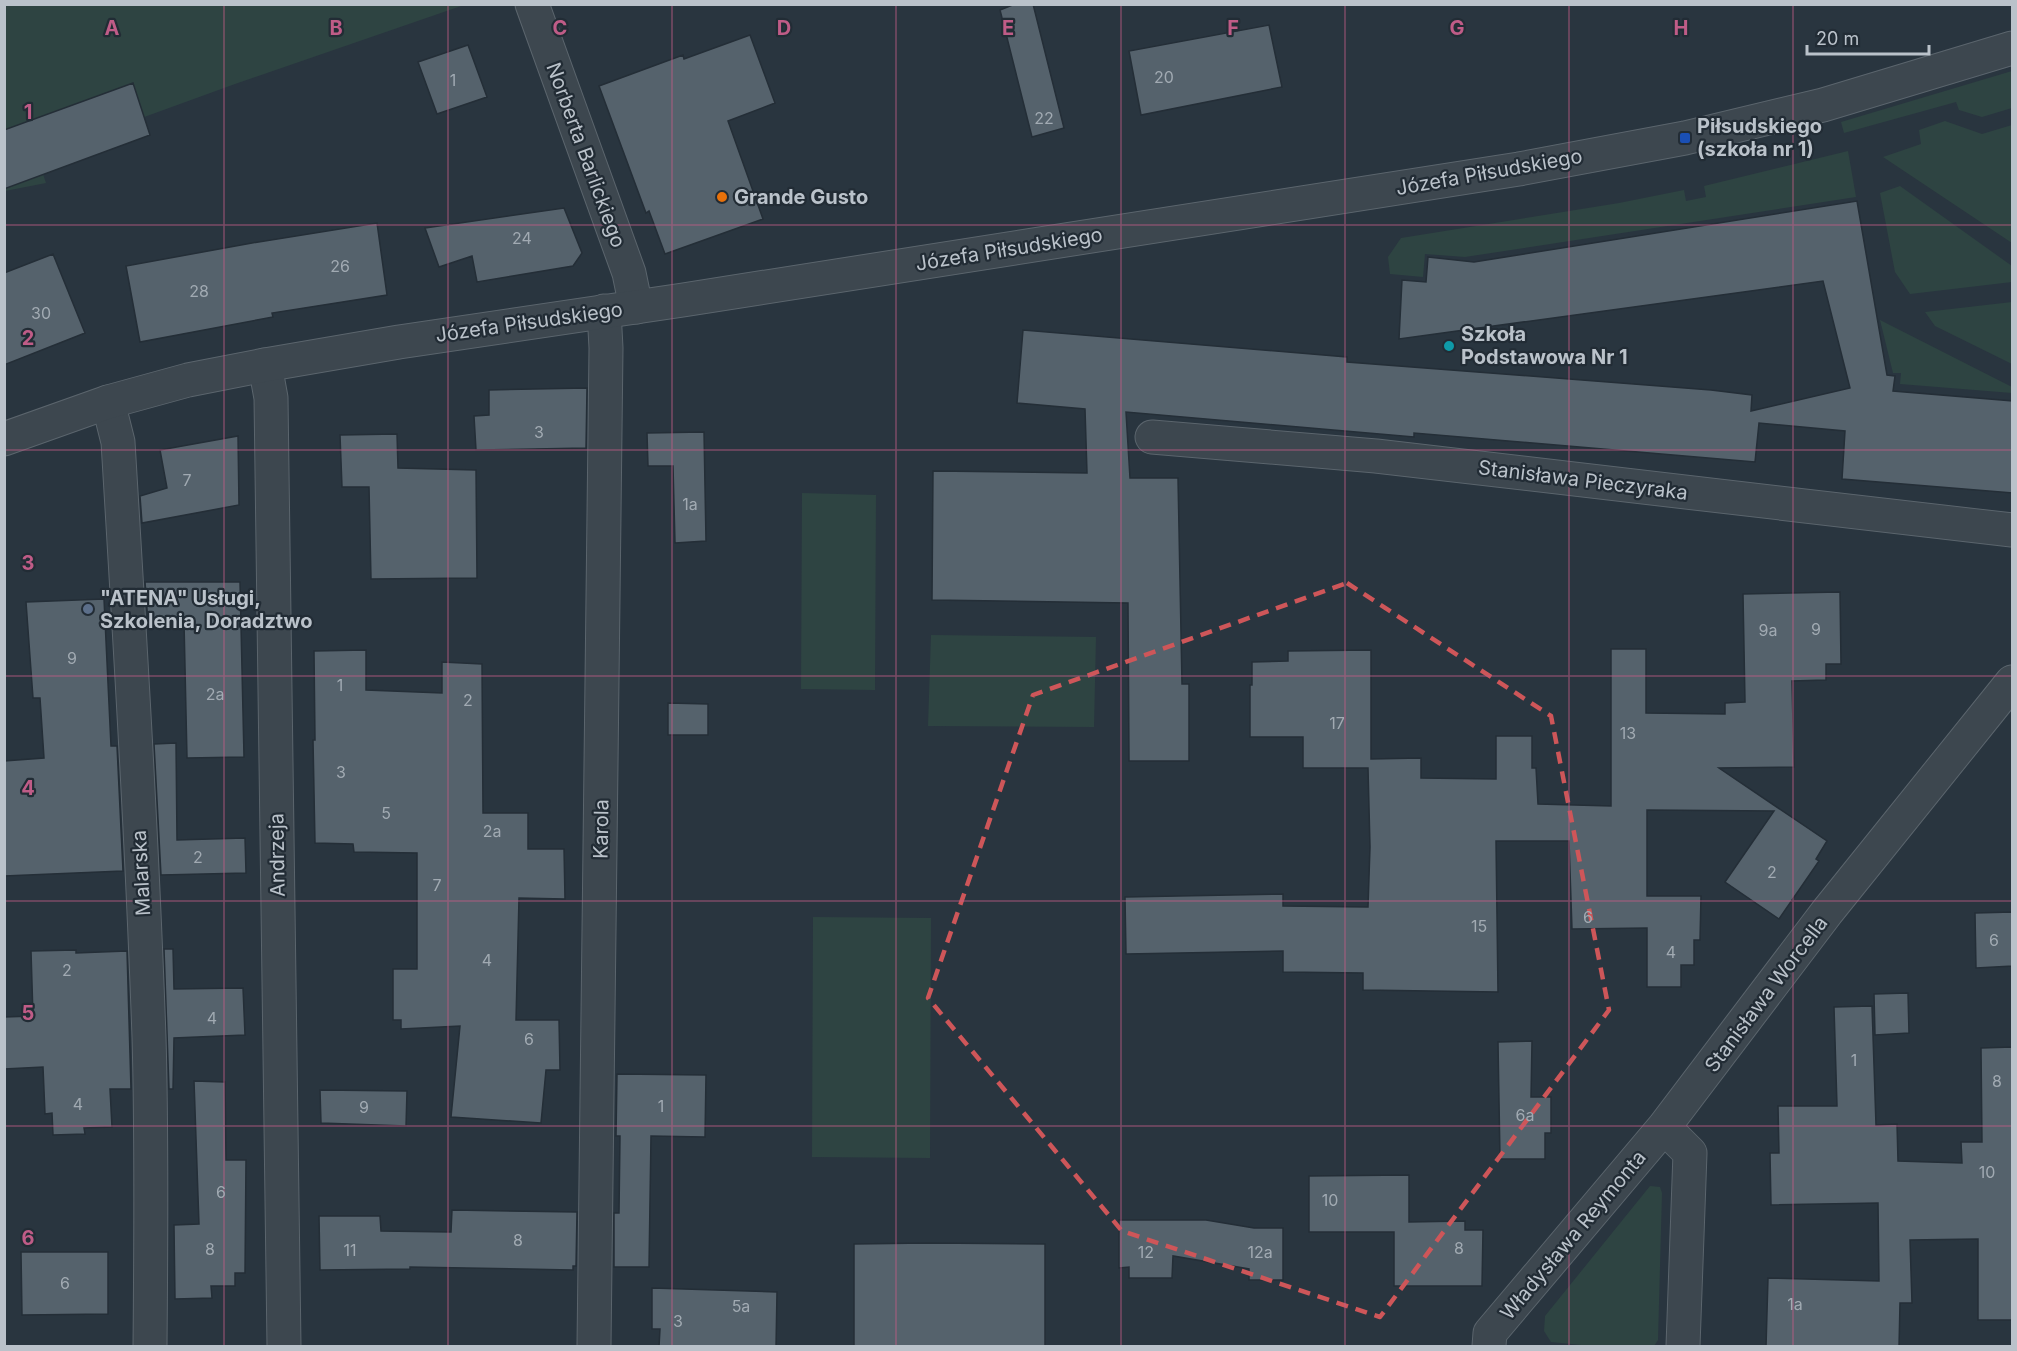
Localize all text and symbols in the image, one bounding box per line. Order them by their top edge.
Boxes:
text: A [105,16,120,40]
text: B [329,16,343,40]
text: C [553,16,567,40]
text: D [777,16,791,40]
text: E [1002,16,1014,40]
text: F [1227,16,1239,40]
text: G [1449,16,1465,40]
text: H [1674,16,1688,40]
scale bar [1807,18,1928,56]
text: 20 m [1816,28,1859,49]
street label: Norberta Barlickiego [541,59,631,251]
house number: 20 [1154,67,1174,87]
house number: 1 [450,70,456,90]
text: 1 [24,100,32,124]
house number: 22 [1034,108,1054,128]
place label: Piłsudskiego (szkoła nr 1) [1697,114,1822,161]
marker: Piłsudskiego (szkoła nr 1) [1678,131,1692,145]
street label: Józefa Piłsudskiego [1394,144,1584,200]
place label: Grande Gusto [734,185,868,209]
marker: Grande Gusto [715,190,729,204]
street label: Józefa Piłsudskiego [914,222,1104,276]
house number: 24 [512,228,532,248]
house number: 26 [330,256,350,276]
house number: 28 [189,281,209,301]
street label: Józefa Piłsudskiego [434,297,624,347]
house number: 30 [31,303,51,323]
place label: Szkoła Podstawowa Nr 1 [1461,322,1628,369]
text: 2 [22,326,34,350]
marker: Szkoła Podstawowa Nr 1 [1442,339,1456,353]
house number: 3 [534,422,544,442]
street label: Stanisława Pieczyraka [1477,455,1689,505]
house number: 7 [182,470,192,490]
house number: 1a [682,494,698,514]
text: 3 [22,551,34,575]
place label: "ATENA" Usługi, Szkolenia, Doradztwo [100,586,313,633]
marker: "ATENA" Usługi, Szkolenia, Doradztwo [81,602,95,616]
house number: 9 [1811,619,1821,639]
house number: 9a [1759,620,1777,640]
house number: 9 [67,648,77,668]
house number: 1 [337,675,343,695]
house number: 2a [206,684,224,704]
house number: 2 [463,690,473,710]
house number: 17 [1329,713,1345,733]
house number: 13 [1620,723,1636,743]
house number: 3 [336,762,346,782]
text: 4 [21,776,35,800]
street label: Karola [588,799,614,859]
house number: 5 [381,803,391,823]
street label: Andrzeja [264,813,290,897]
house number: 2a [483,821,501,841]
street label: Malarska [127,830,155,916]
house number: 2 [193,847,203,867]
house number: 2 [1767,862,1777,882]
house number: 7 [432,875,442,895]
house number: 6 [1583,907,1593,927]
street label: Stanisława Worcella [1700,911,1832,1077]
house number: 15 [1471,916,1487,936]
house number: 6 [1989,930,1999,950]
house number: 4 [1666,942,1676,962]
house number: 4 [482,950,492,970]
house number: 2 [62,960,72,980]
text: 5 [22,1001,34,1025]
house number: 4 [207,1008,217,1028]
house number: 6 [524,1029,534,1049]
house number: 1 [1851,1050,1857,1070]
house number: 8 [1992,1071,2002,1091]
house number: 4 [73,1094,83,1114]
house number: 1 [658,1096,664,1116]
house number: 9 [359,1097,369,1117]
house number: 6a [1516,1105,1534,1125]
street label: Władysława Reymonta [1495,1146,1651,1324]
house number: 10 [1979,1162,1995,1182]
house number: 6 [216,1182,226,1202]
house number: 10 [1322,1190,1338,1210]
text: 6 [22,1226,35,1250]
house number: 8 [513,1230,523,1250]
house number: 8 [1454,1238,1464,1258]
house number: 8 [205,1239,215,1259]
house number: 11 [343,1240,357,1260]
house number: 12 [1138,1242,1154,1262]
house number: 12a [1247,1242,1273,1262]
house number: 6 [60,1273,70,1293]
house number: 1a [1787,1294,1803,1314]
house number: 5a [732,1296,750,1316]
house number: 3 [673,1311,683,1331]

